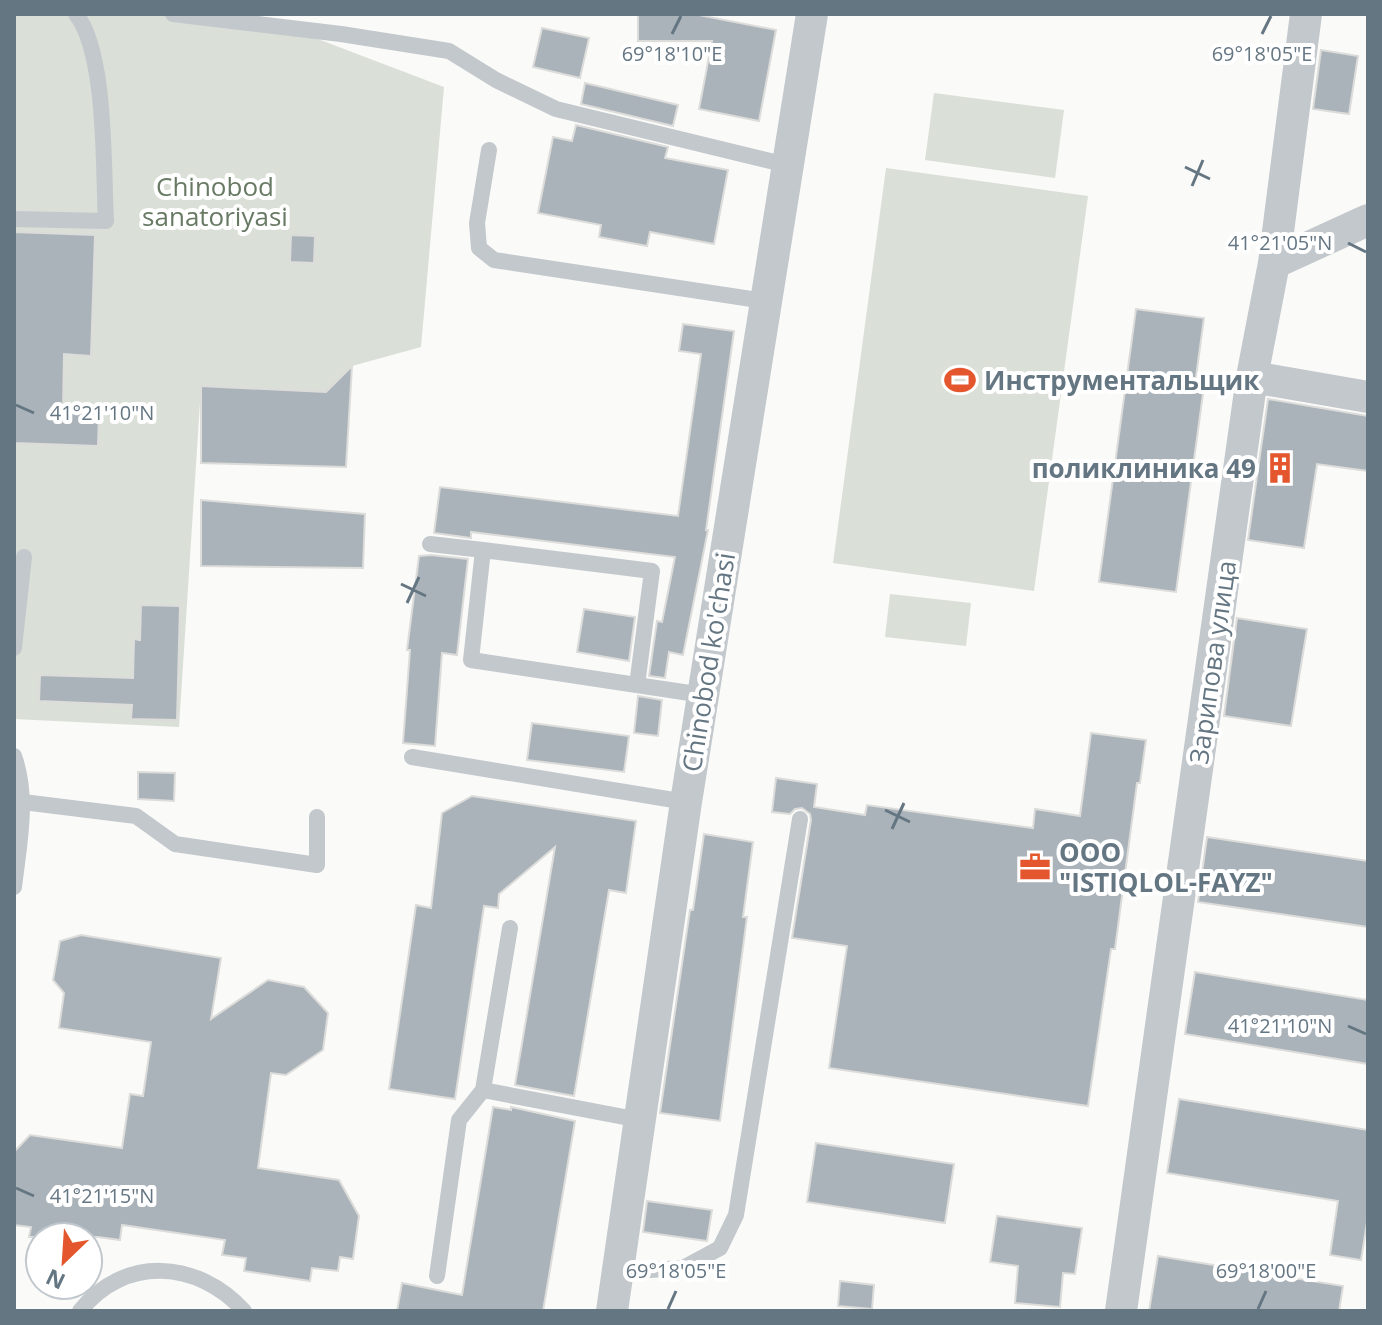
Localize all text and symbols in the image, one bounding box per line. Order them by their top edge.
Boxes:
text: 69°18'10"E [622,40,722,67]
text: 69°18'05"E [1212,40,1312,67]
park label: Chinobod sanatoriyasi [142,168,288,234]
text: 41°21'05"N [1228,229,1332,256]
place label: Инструментальщик [984,362,1260,398]
sports icon: Инструментальщик [943,363,977,397]
text: 41°21'10"N [50,399,154,426]
place label: поликлиника 49 [1032,450,1256,486]
building icon: поликлиника 49 [1263,451,1297,485]
street label: Chinobod ko'chasi [673,550,743,774]
street label: Зарипова улица [1180,558,1244,766]
place label: ООО "ISTIQLOL-FAYZ" [1059,834,1273,900]
office icon: ООО "ISTIQLOL-FAYZ" [1018,850,1052,884]
text: 41°21'10"N [1228,1012,1332,1039]
text: 41°21'15"N [50,1182,154,1209]
north arrow [24,1221,104,1301]
text: 69°18'05"E [626,1257,726,1284]
text: 69°18'00"E [1216,1257,1316,1284]
text: N [41,1263,70,1297]

